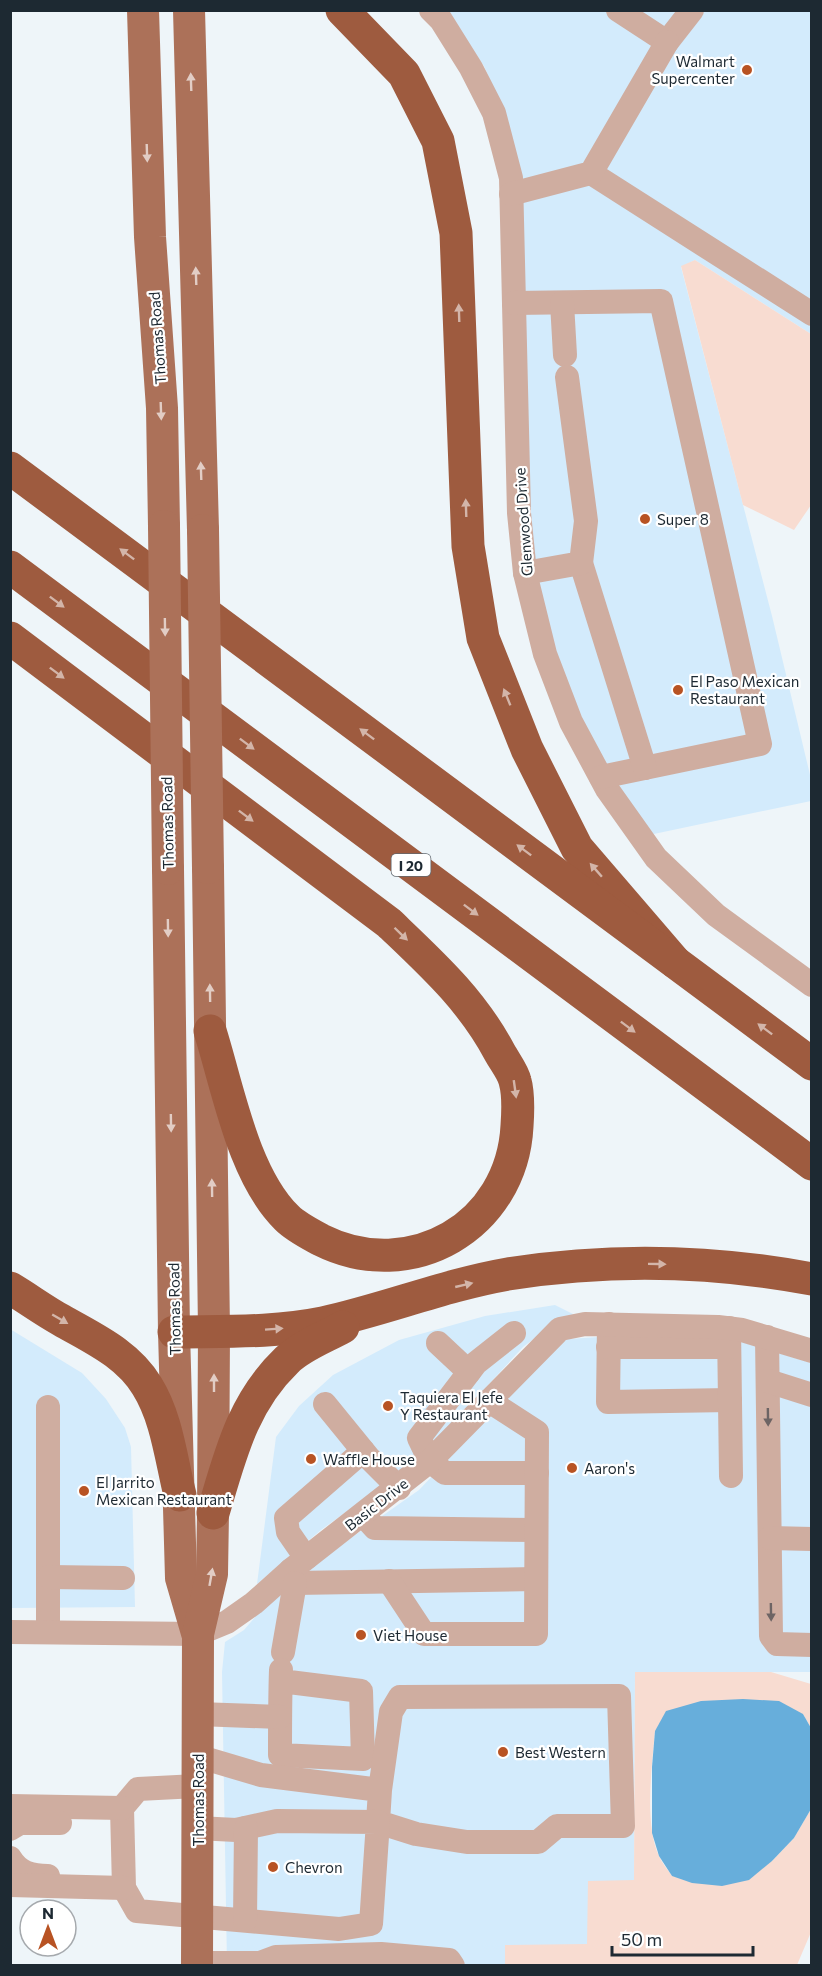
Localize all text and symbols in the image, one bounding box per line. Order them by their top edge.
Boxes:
place label: Walmart Supercenter [651,52,735,87]
marker: Walmart Supercenter [740,63,754,77]
one-way arrow [187,72,196,91]
one-way arrow [143,143,152,162]
one-way arrow [192,267,201,286]
street label: Thomas Road [145,291,169,385]
one-way arrow [455,304,464,323]
one-way arrow [157,401,166,420]
one-way arrow [197,462,206,481]
street label: Glenwood Drive [510,467,536,577]
one-way arrow [462,499,471,518]
place label: Super 8 [657,510,709,528]
marker: Super 8 [638,512,652,526]
one-way arrow [119,549,134,561]
one-way arrow [49,596,65,608]
one-way arrow [160,617,170,636]
one-way arrow [50,666,65,678]
place label: El Paso Mexican Restaurant [690,672,799,707]
marker: El Paso Mexican Restaurant [671,683,685,697]
one-way arrow [502,688,512,706]
one-way arrow [360,728,375,740]
one-way arrow [240,737,255,749]
street label: Thomas Road [157,776,177,870]
one-way arrow [238,810,254,822]
one-way arrow [516,844,532,856]
road number: I 20 [392,854,430,876]
one-way arrow [590,863,603,878]
one-way arrow [463,904,479,916]
one-way arrow [164,918,173,937]
one-way arrow [394,927,409,941]
one-way arrow [205,983,214,1002]
one-way arrow [620,1020,635,1032]
one-way arrow [757,1023,773,1035]
one-way arrow [511,1079,520,1098]
one-way arrow [166,1113,176,1132]
one-way arrow [208,1178,217,1197]
one-way arrow [647,1259,666,1269]
street label: Thomas Road [164,1262,184,1356]
one-way arrow [454,1279,473,1289]
one-way arrow [52,1314,69,1324]
one-way arrow [265,1324,284,1334]
one-way arrow [209,1373,219,1392]
place label: Taquiera El Jefe Y Restaurant [400,1388,503,1423]
marker: Taquiera El Jefe Y Restaurant [381,1399,395,1413]
one-way arrow [763,1407,773,1426]
place label: Waffle House [323,1450,415,1468]
marker: Waffle House [304,1452,318,1466]
place label: Aaron's [584,1459,635,1477]
marker: Aaron's [565,1461,579,1475]
place label: El Jarrito Mexican Restaurant [96,1473,232,1508]
street label: Basic Drive [341,1474,411,1534]
marker: El Jarrito Mexican Restaurant [77,1484,91,1498]
one-way arrow [206,1568,215,1587]
one-way arrow [766,1602,776,1621]
place label: Viet House [373,1626,447,1644]
marker: Viet House [354,1628,368,1642]
place label: Best Western [515,1743,606,1761]
marker: Best Western [496,1745,510,1759]
street label: Thomas Road [189,1754,207,1846]
place label: Chevron [285,1858,343,1876]
marker: Chevron [266,1860,280,1874]
north arrow [18,1898,78,1958]
text: N [42,1903,54,1922]
scale bar [612,1919,753,1957]
text: 50 m [621,1928,662,1950]

